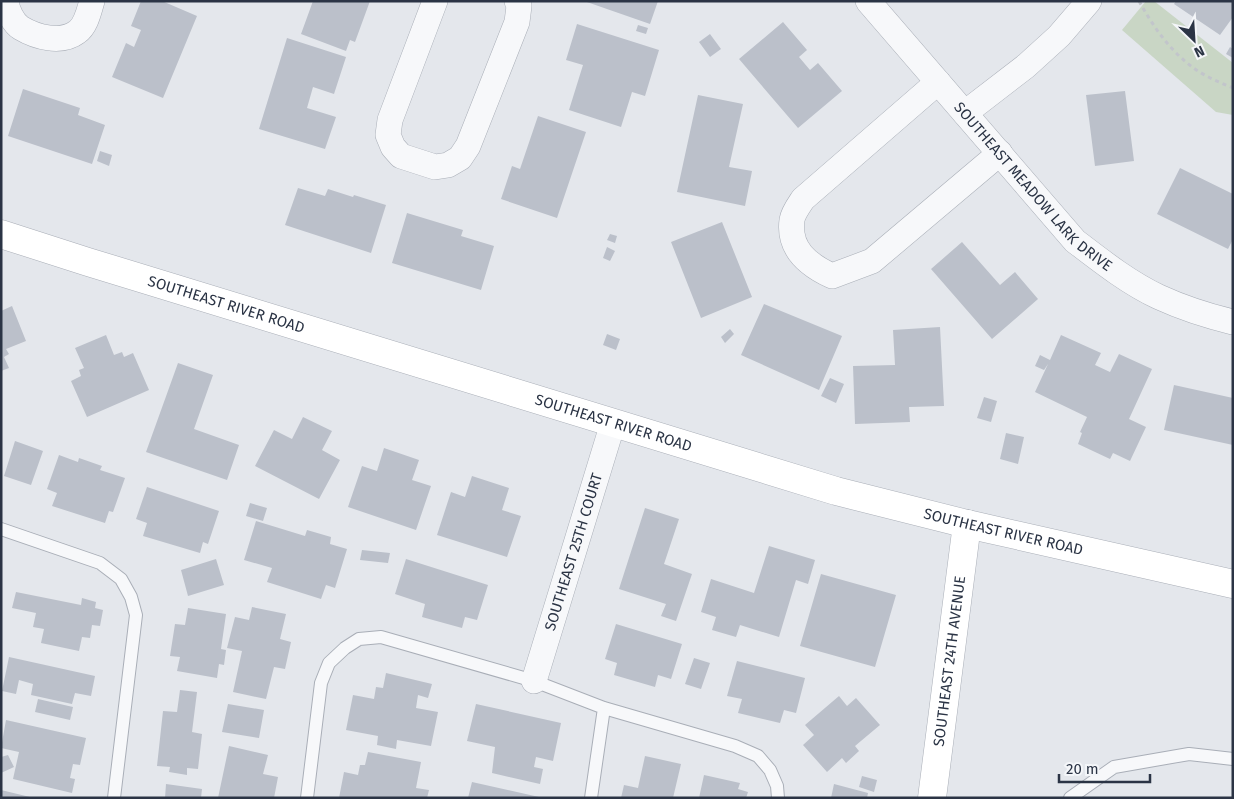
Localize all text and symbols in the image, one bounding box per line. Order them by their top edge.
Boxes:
north arrow [1169,15,1219,65]
text: N [1191,42,1207,61]
street label: SOUTHEAST MEADOW LARK DRIVE [950,98,1116,275]
street label: SOUTHEAST RIVER ROAD [146,272,307,337]
street label: SOUTHEAST RIVER ROAD [533,390,694,455]
street label: SOUTHEAST 25TH COURT [541,471,606,633]
street label: SOUTHEAST RIVER ROAD [922,504,1085,559]
street label: SOUTHEAST 24TH AVENUE [930,575,969,748]
scale bar [1059,752,1150,784]
text: 20 m [1066,760,1099,778]

